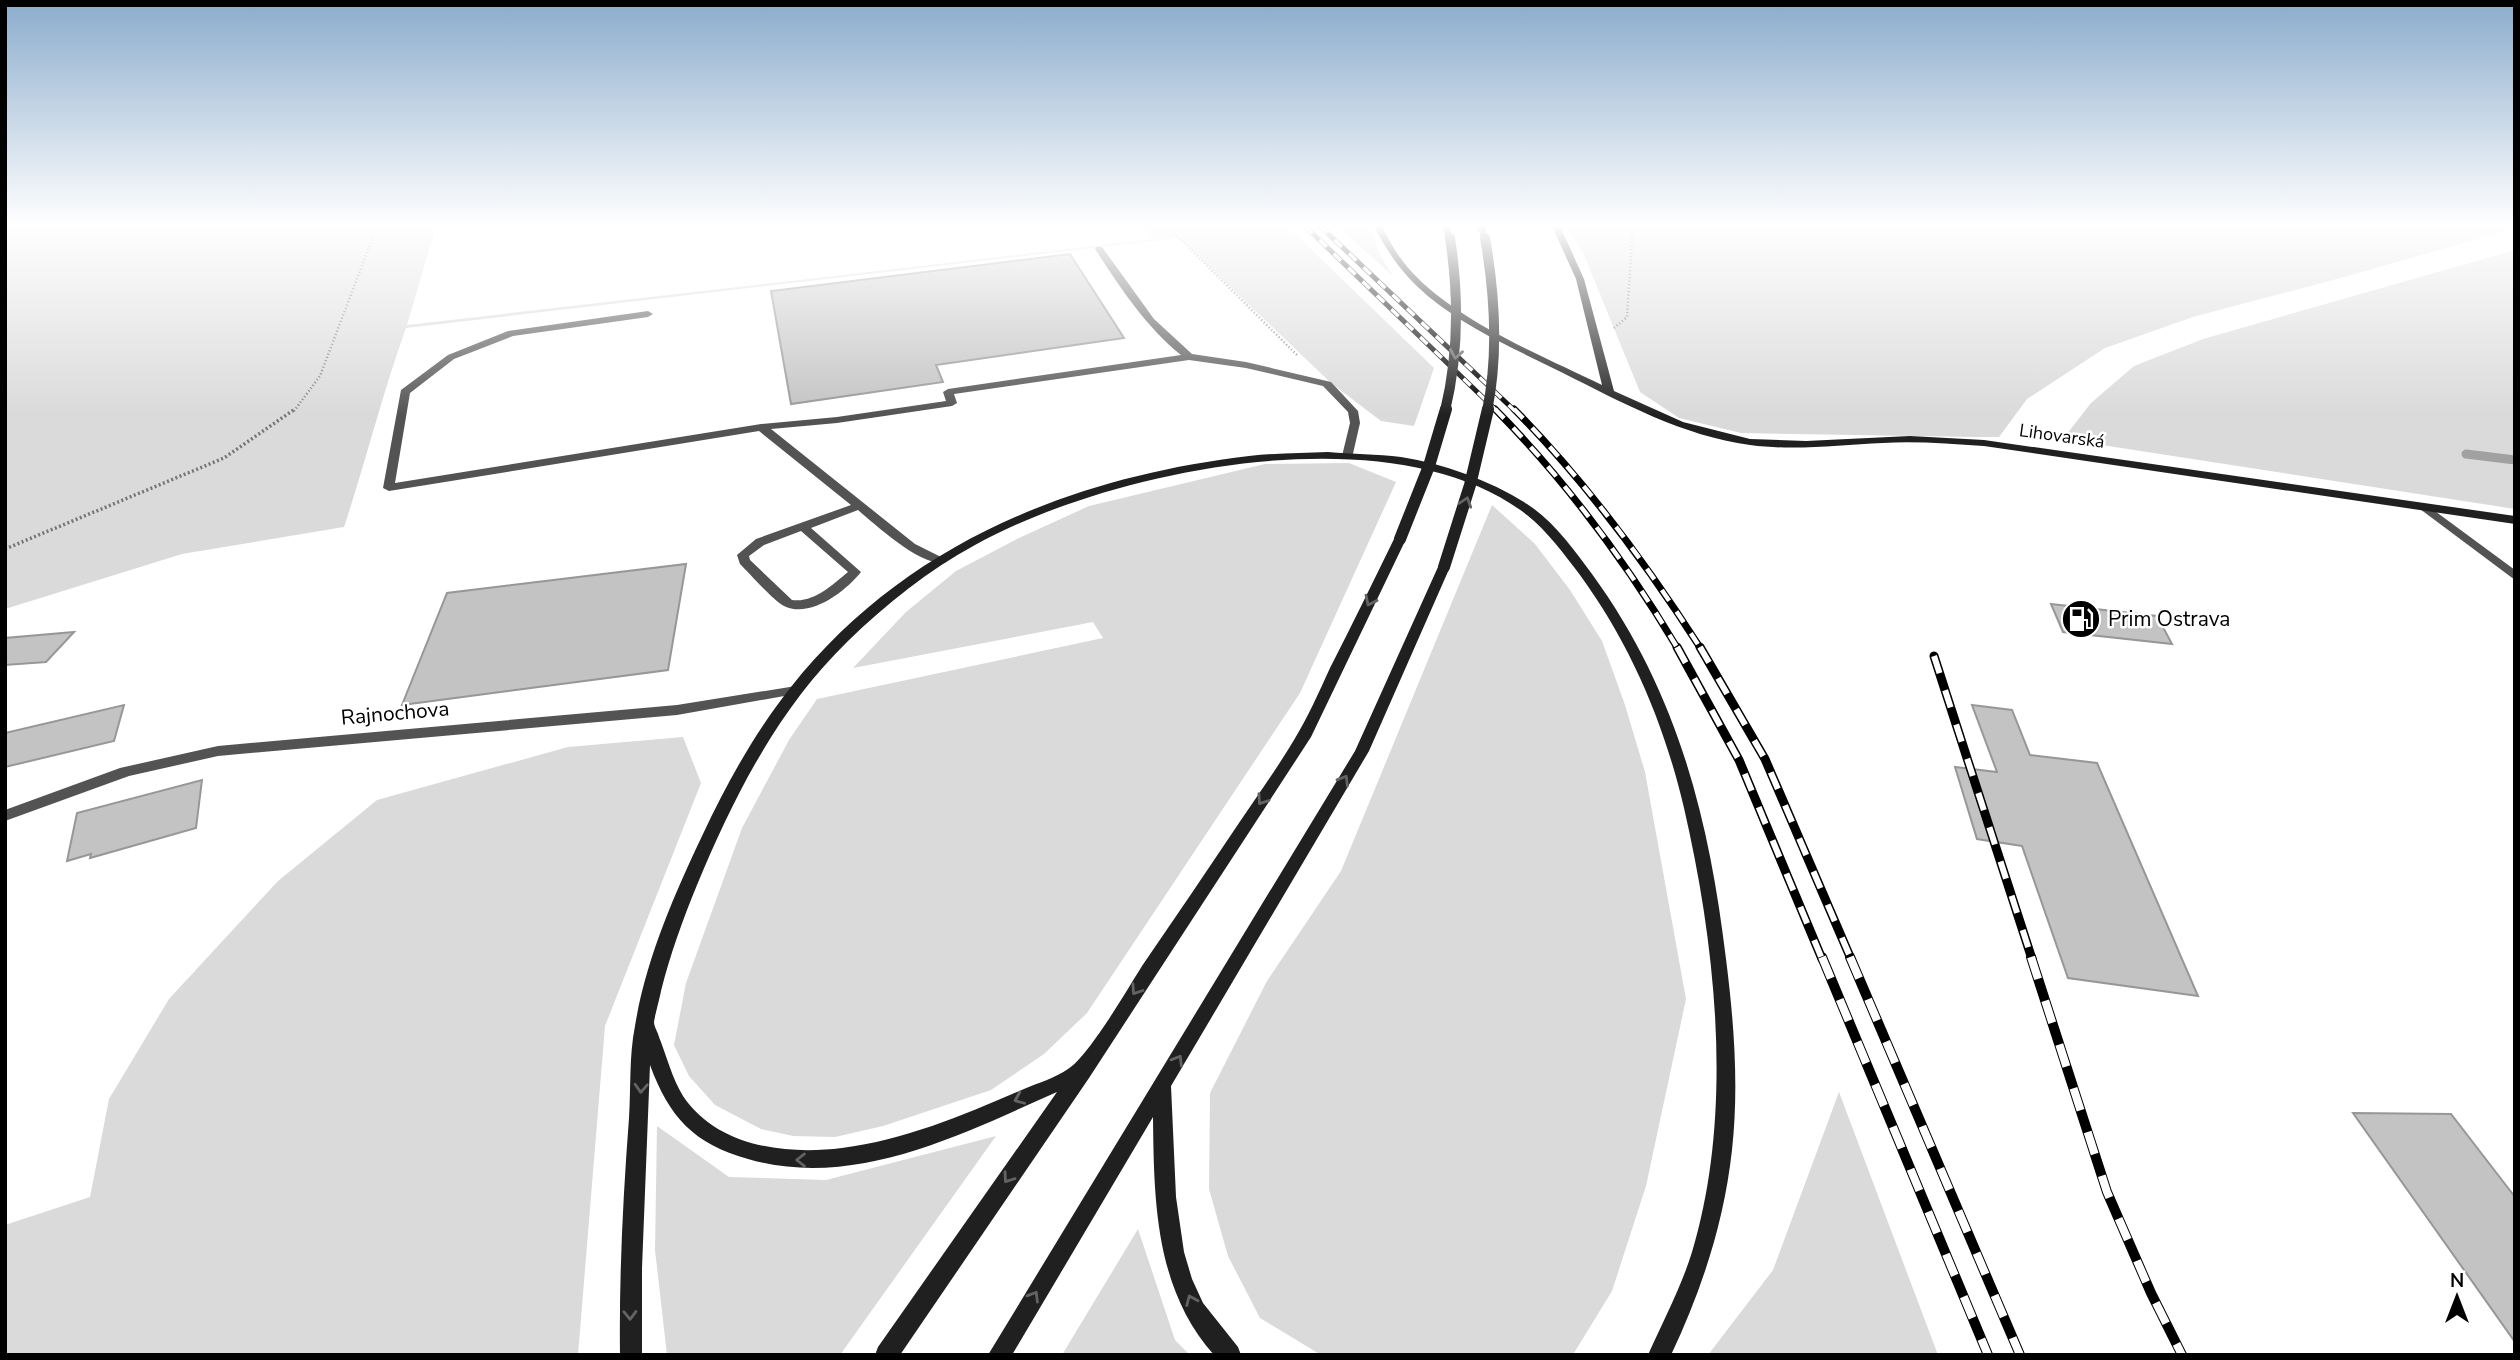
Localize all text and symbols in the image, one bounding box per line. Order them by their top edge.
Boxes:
one-way arrow [1450,348,1465,360]
street label: Lihovarská [2018,418,2106,454]
one-way arrow [1457,496,1472,508]
one-way arrow [1364,594,1378,606]
fuel station icon: Prim Ostrava [2060,598,2102,640]
place label: Prim Ostrava [2108,605,2230,633]
street label: Rajnochova [340,694,450,732]
one-way arrow [1336,775,1349,788]
one-way arrow [1257,793,1270,806]
one-way arrow [1132,982,1145,995]
one-way arrow [1170,1055,1183,1067]
one-way arrow [633,1082,648,1093]
one-way arrow [1014,1091,1026,1105]
one-way arrow [796,1152,806,1168]
one-way arrow [1004,1170,1016,1183]
north arrow [2422,1262,2492,1332]
text: N [2450,1268,2464,1294]
one-way arrow [1026,1291,1039,1304]
one-way arrow [1185,1295,1199,1307]
one-way arrow [622,1310,638,1321]

